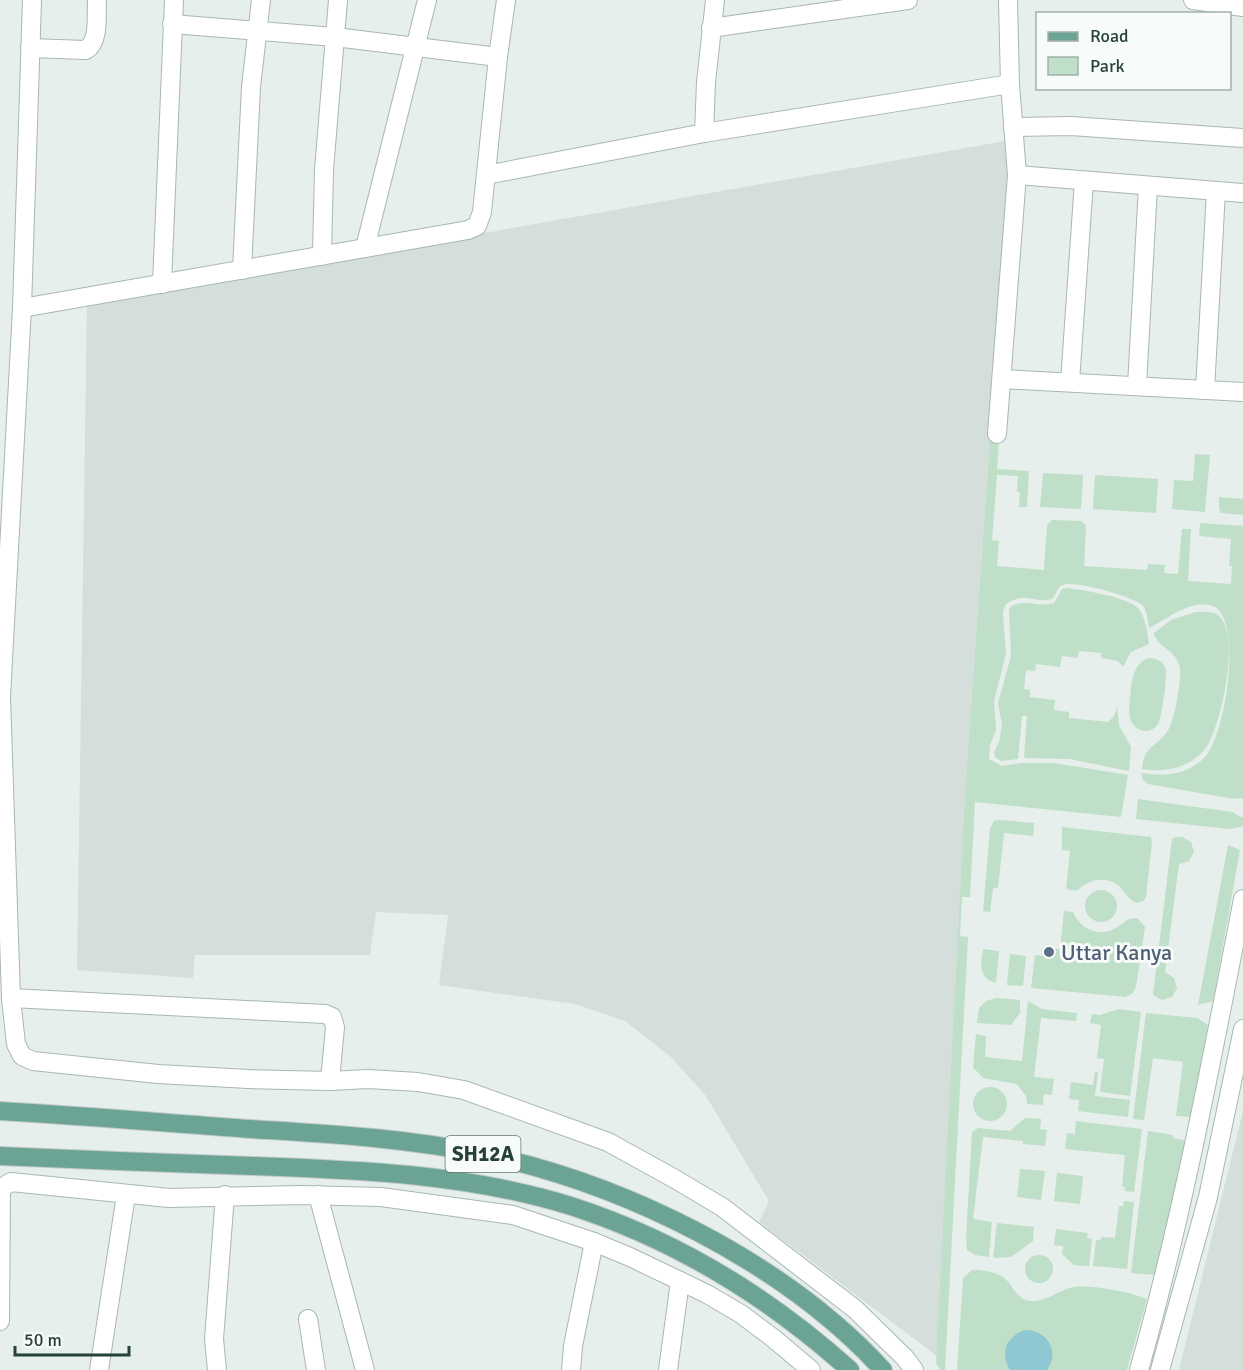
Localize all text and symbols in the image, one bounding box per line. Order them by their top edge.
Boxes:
legend [1036,12,1231,90]
text: Road [1090,25,1129,47]
text: Park [1090,55,1125,77]
place label: Uttar Kanya [1061,939,1172,966]
marker: Uttar Kanya [1042,945,1056,959]
road number: SH12A [446,1136,520,1172]
scale bar [15,1319,129,1357]
text: 50 m [24,1329,62,1351]

